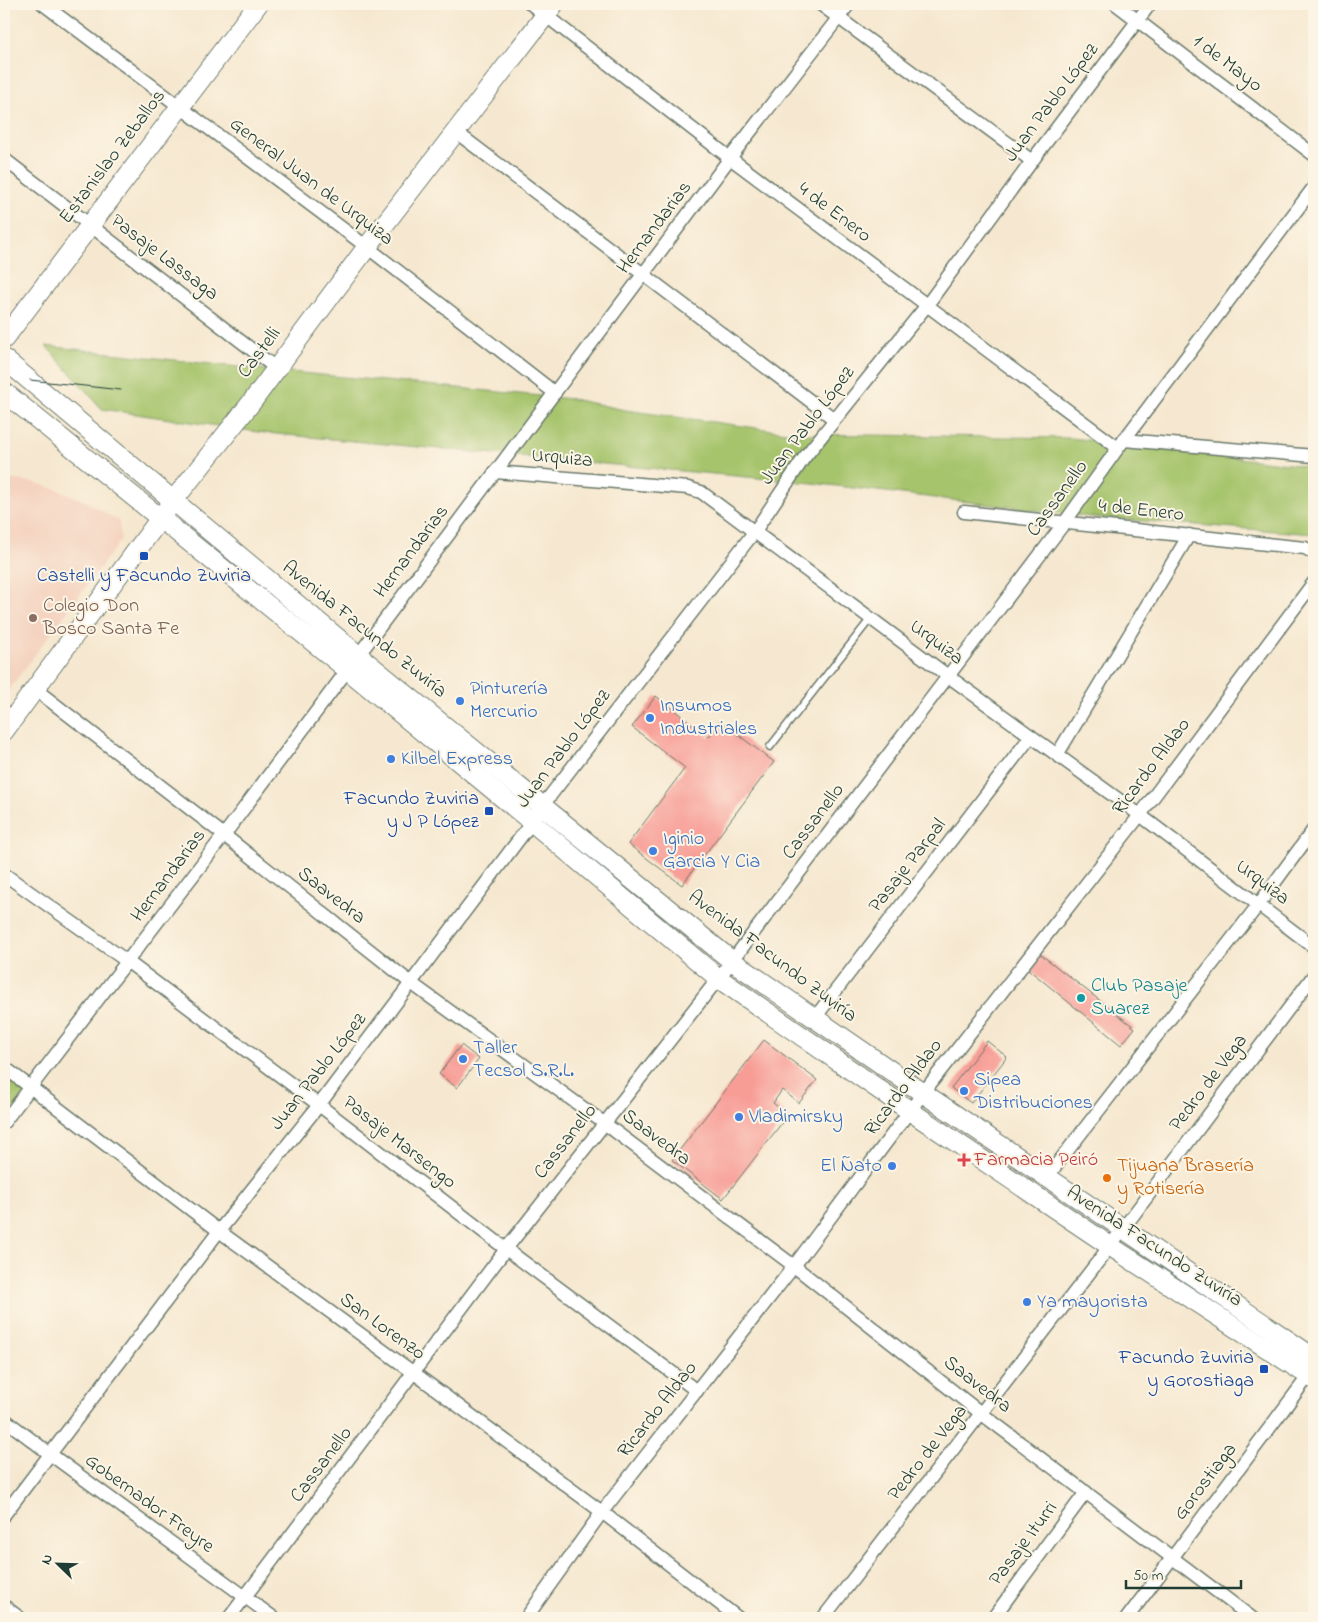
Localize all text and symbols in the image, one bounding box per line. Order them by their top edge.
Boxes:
street label: 1 de Mayo [1186,28,1268,100]
street label: Juan Pablo López [997,37,1107,169]
street label: Estanislao Zeballos [53,84,173,230]
street label: General Juan de Urquiza [223,111,399,253]
street label: Hernandarias [610,175,700,281]
street label: 4 de Enero [791,176,877,250]
street label: Pasaje Lassaga [103,208,224,309]
street label: Castelli [231,321,289,385]
street label: Juan Pablo López [753,360,863,492]
street label: Urquiza [530,442,594,476]
street label: Cassanello [1020,455,1096,543]
street label: 4 de Enero [1097,492,1185,530]
street label: Hernandarias [367,499,457,605]
marker: Castelli y Facundo Zuviria [138,550,150,562]
street label: Avenida Facundo Zuviría [275,554,453,706]
place label: Castelli y Facundo Zuviria [37,562,251,591]
place label: Colegio Don Bosco Santa Fe [42,592,179,644]
marker: Colegio Don Bosco Santa Fe [27,612,39,624]
street label: Urquiza [903,613,969,673]
place label: Pinturería Mercurio [470,675,548,727]
street label: Juan Pablo López [509,683,619,815]
place label: Insumos Industriales [660,692,757,744]
marker: Pinturería Mercurio [454,695,466,707]
marker: Insumos Industriales [644,712,656,724]
street label: Ricardo Aldao [1106,712,1198,822]
place label: Kilbel Express [401,745,513,774]
marker: Kilbel Express [385,753,397,765]
street label: Cassanello [776,778,852,866]
place label: Facundo Zuviria y J P López [343,785,480,837]
marker: Facundo Zuviria y J P López [483,805,495,817]
street label: Pasaje Parpal [862,813,954,919]
street label: Hernandarias [124,823,214,929]
place label: Iginio Garcia Y Cia [663,825,760,877]
marker: Iginio Garcia Y Cia [647,845,659,857]
street label: Urquiza [1229,853,1295,913]
street label: Saavedra [291,860,371,932]
street label: Avenida Facundo Zuviría [681,884,863,1030]
place label: Club Pasaje Suarez [1091,972,1187,1024]
marker: Club Pasaje Suarez [1075,992,1087,1004]
street label: Juan Pablo López [264,1006,375,1137]
street label: Pedro de Vega [1163,1028,1256,1138]
street label: Ricardo Aldao [858,1033,950,1143]
place label: Taller Tecsol S.R.L. [473,1034,574,1086]
marker: Taller Tecsol S.R.L. [457,1053,469,1065]
place label: Sipea Distribuciones [973,1066,1093,1118]
marker: Sipea Distribuciones [958,1085,970,1097]
street label: Pasaje Marsengo [335,1089,462,1198]
street label: Cassanello [527,1098,605,1186]
street label: Saavedra [615,1102,697,1174]
place label: Vladimirsky [748,1103,843,1132]
marker: Vladimirsky [733,1111,745,1123]
place label: Farmacia Peiró [973,1146,1098,1175]
place label: El Ñato [820,1152,882,1181]
place label: Tijuana Brasería y Rotisería [1117,1152,1254,1204]
marker: Farmacia Peiró [958,1154,970,1166]
marker: El Ñato [886,1160,898,1172]
marker: Tijuana Brasería y Rotisería [1101,1172,1113,1184]
street label: Avenida Facundo Zuviría [1060,1179,1248,1315]
street label: San Lorenzo [333,1286,431,1368]
place label: Ya mayorista [1037,1288,1148,1317]
marker: Ya mayorista [1021,1296,1033,1308]
place label: Facundo Zuviria y Gorostiaga [1118,1344,1254,1397]
street label: Saavedra [937,1349,1017,1421]
street label: Ricardo Aldao [611,1356,705,1464]
marker: Facundo Zuviria y Gorostiaga [1258,1363,1270,1375]
street label: Pedro de Vega [881,1399,976,1508]
street label: Cassanello [284,1421,360,1509]
street label: Gorostiaga [1167,1437,1246,1528]
street label: Gobernador Freyre [78,1447,220,1561]
street label: Pasaje Iturri [983,1496,1065,1592]
north arrow [32,1540,82,1590]
text: N [36,1551,59,1568]
scale bar [1126,1557,1240,1589]
text: 50 m [1133,1565,1164,1587]

